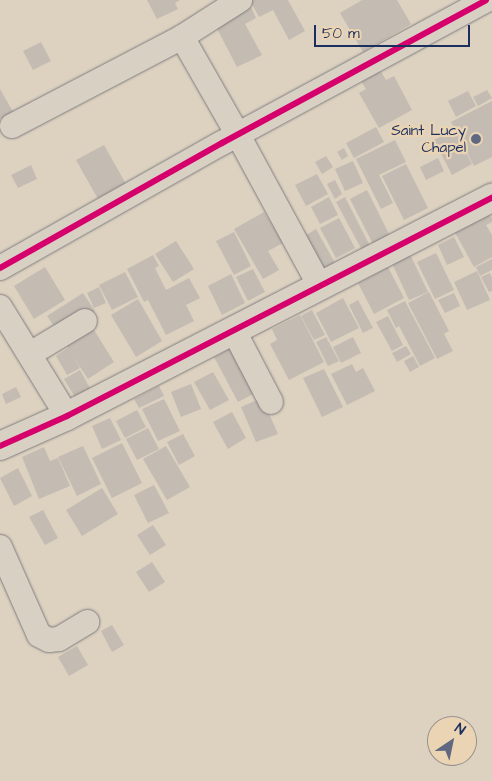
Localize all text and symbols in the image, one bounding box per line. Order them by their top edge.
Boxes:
scale bar [317,15,473,47]
text: 50 m [322,23,360,44]
place label: Saint Lucy Chapel [391,121,466,156]
marker: Saint Lucy Chapel [470,133,482,145]
north arrow [427,716,477,766]
text: N [451,719,469,740]

